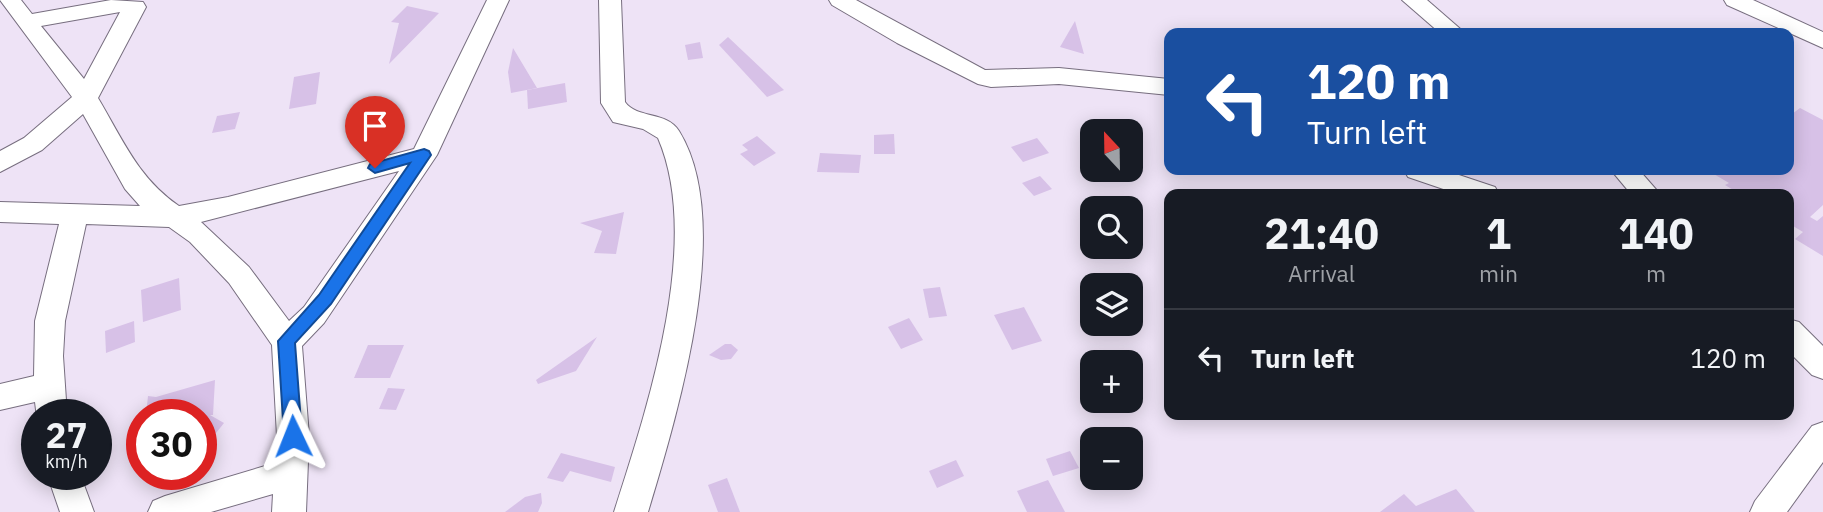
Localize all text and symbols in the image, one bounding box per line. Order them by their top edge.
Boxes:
text: 120 m [1307,49,1451,112]
icon: left [1192,56,1283,147]
pin [345,96,405,168]
icon: arrive [356,107,394,145]
text: Turn left [1307,111,1427,153]
north arrow [1080,119,1143,182]
map controls [1080,119,1143,490]
button: search [1080,196,1143,259]
text: 21:40 [1264,206,1379,261]
text: 1 [1486,206,1511,261]
text: 140 [1618,206,1694,261]
text: Arrival [1288,258,1355,288]
text: min [1479,258,1518,288]
text: m [1646,258,1666,288]
button: layers [1080,273,1143,336]
icon: left [1192,339,1230,377]
text: Turn left [1251,341,1354,375]
text: 120 m [1690,341,1766,375]
button: + [1080,350,1143,413]
speed limit sign: 30 [126,399,217,490]
position arrow [256,399,330,473]
text: 27 [45,412,88,458]
button: − [1080,427,1143,490]
text: km/h [45,450,88,473]

